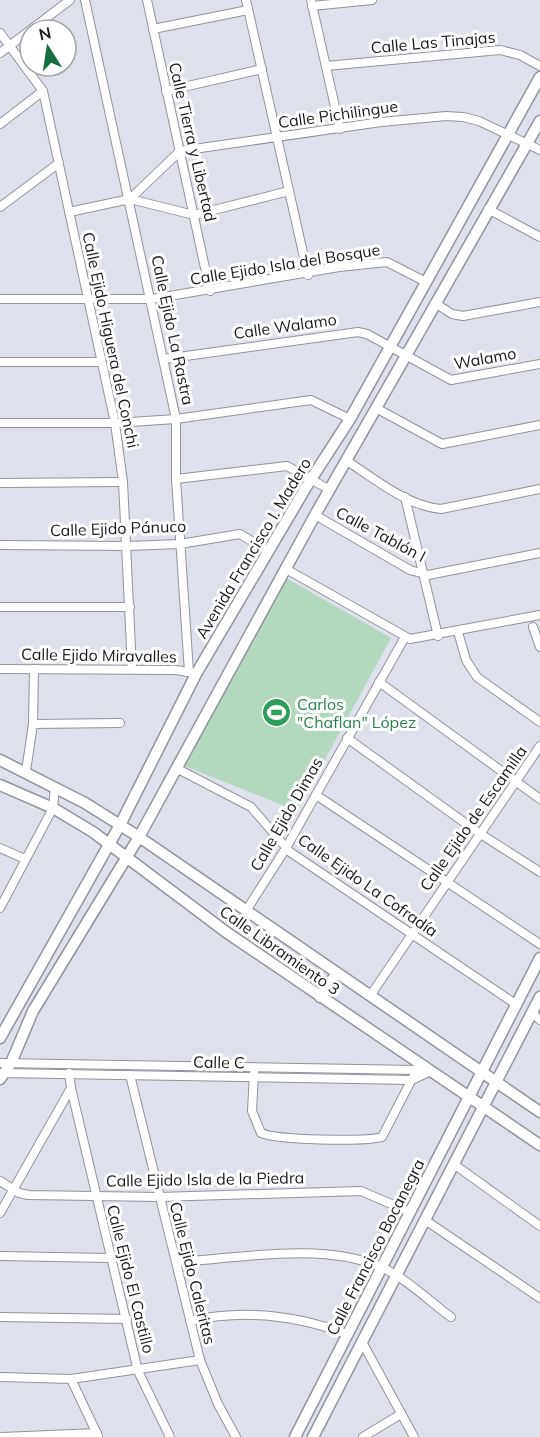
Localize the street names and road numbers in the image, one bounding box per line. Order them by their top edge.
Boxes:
street label: Calle Las Tinajas [370,27,496,57]
street label: Calle Tierra y Libertad [165,60,221,224]
street label: Calle Pichilingue [277,96,399,132]
street label: Calle Ejido Higuera del Conchi [78,230,144,450]
street label: Calle Ejido Isla del Bosque [189,239,381,289]
street label: Calle Ejido La Rastra [147,253,199,407]
street label: Calle Walamo [232,309,338,343]
street label: Walamo [452,343,518,373]
street label: Avenida Francisco I. Madero [191,454,315,642]
street label: Calle Tablón I [333,502,429,566]
street label: Calle Ejido Pánuco [50,516,186,540]
street label: Calle Ejido Miravalles [21,644,177,666]
street label: Calle Ejido de Escamilla [415,741,531,895]
street label: Calle Ejido Dimas [245,753,327,874]
street label: Calle Ejido La Cofradía [294,829,442,941]
street label: Calle Libramiento 3 [216,901,344,999]
street label: Calle C [193,1052,245,1072]
street label: Calle Francisco Bocanegra [322,1155,428,1339]
street label: Calle Ejido Isla de la Piedra [106,1167,304,1191]
street label: Calle Ejido Caleritas [166,1200,220,1346]
street label: Calle Ejido El Castillo [103,1203,159,1355]

